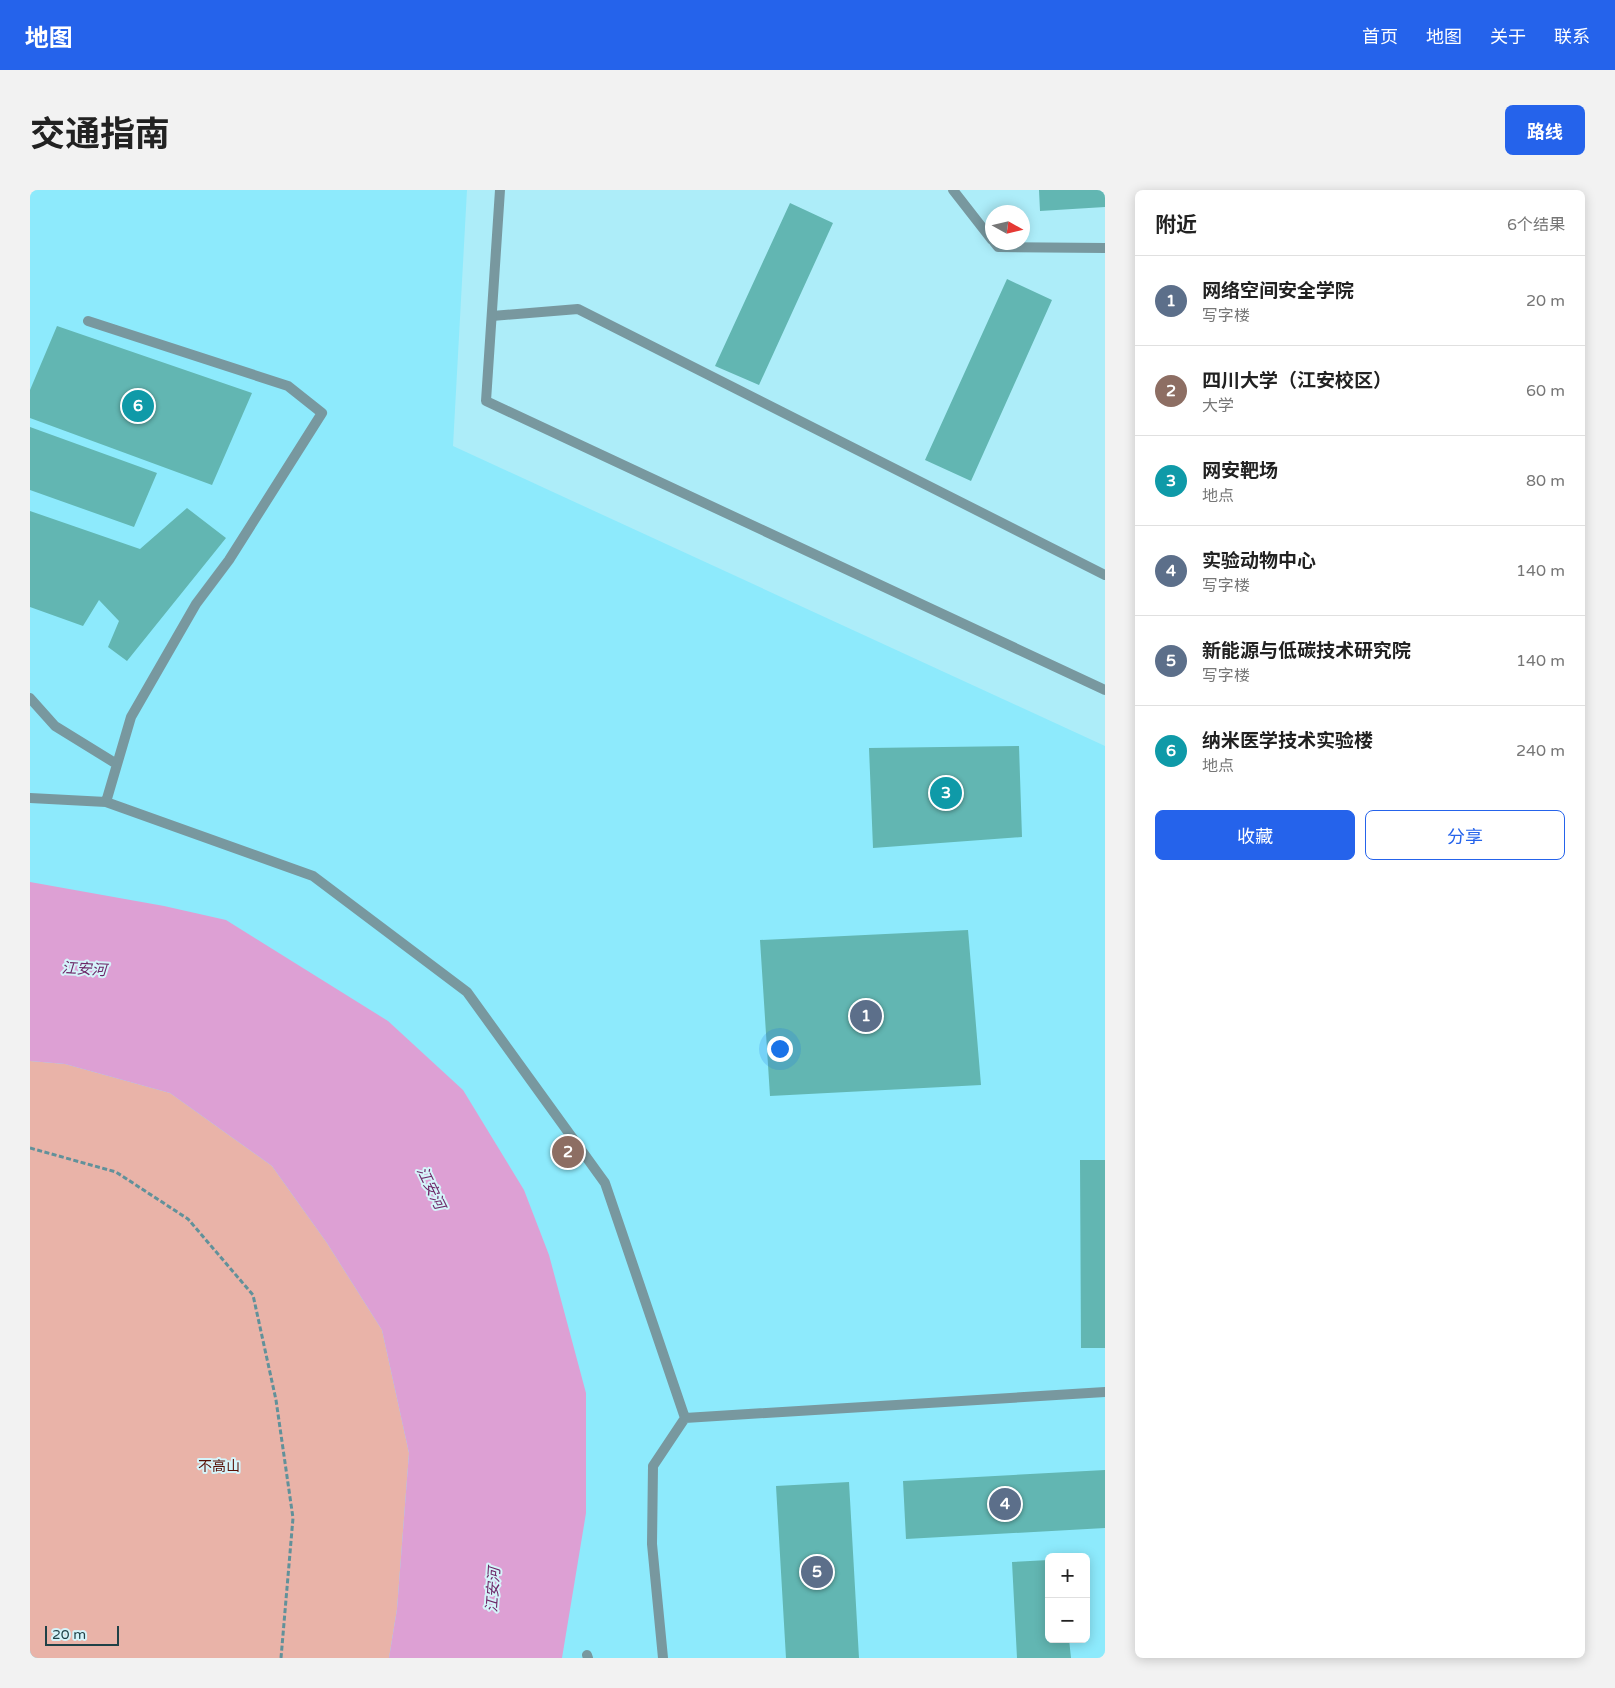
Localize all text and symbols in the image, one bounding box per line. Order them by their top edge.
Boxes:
text: 地图 [25,24,73,53]
text: 首页 [1362,26,1398,48]
text: 地图 [1426,26,1462,48]
text: 关于 [1490,26,1526,48]
text: 联系 [1554,26,1590,48]
button: 路线 [1505,105,1585,155]
text: 交通指南 [30,114,170,156]
north arrow [985,205,1030,250]
text: 附近 [1155,213,1197,238]
text: 6个结果 [1507,215,1565,235]
text: 网络空间安全学院 [1202,280,1354,302]
text: 1 [1166,291,1176,311]
text: 20 m [1526,291,1565,311]
text: 写字楼 [1202,306,1250,326]
text: 四川大学（江安校区） [1202,370,1392,392]
text: 2 [1166,381,1176,401]
text: 60 m [1526,381,1565,401]
pin: 6 [122,387,154,425]
text: 大学 [1202,396,1234,416]
text: 网安靶场 [1202,460,1278,482]
text: 3 [1166,471,1176,491]
text: 80 m [1526,471,1565,491]
text: 地点 [1202,486,1234,506]
text: 实验动物中心 [1202,550,1316,572]
text: 4 [1166,561,1176,581]
text: 140 m [1516,561,1565,581]
text: 写字楼 [1202,576,1250,596]
text: 新能源与低碳技术研究院 [1202,640,1411,662]
text: 5 [1166,651,1176,671]
text: 140 m [1516,651,1565,671]
text: 写字楼 [1202,666,1250,686]
text: 纳米医学技术实验楼 [1202,730,1373,752]
text: 6 [1166,741,1176,761]
text: 240 m [1516,741,1565,761]
text: 地点 [1202,756,1234,776]
pin: 3 [930,774,962,812]
button: 收藏 [1155,810,1355,860]
button: 分享 [1365,810,1565,860]
water label: 江安河 [61,959,110,979]
pin: 1 [850,997,882,1035]
your location [767,1036,793,1062]
pin: 2 [552,1133,584,1171]
water label: 江安河 [413,1164,450,1215]
park label: 不高山 [198,1458,240,1475]
pin: 4 [989,1485,1021,1523]
pin: 5 [801,1553,833,1591]
map controls [1045,1553,1090,1643]
button: + [1045,1553,1090,1598]
water label: 江安河 [482,1564,504,1613]
button: − [1045,1598,1090,1643]
scale bar [45,1623,119,1646]
text: 20 m [52,1626,86,1643]

